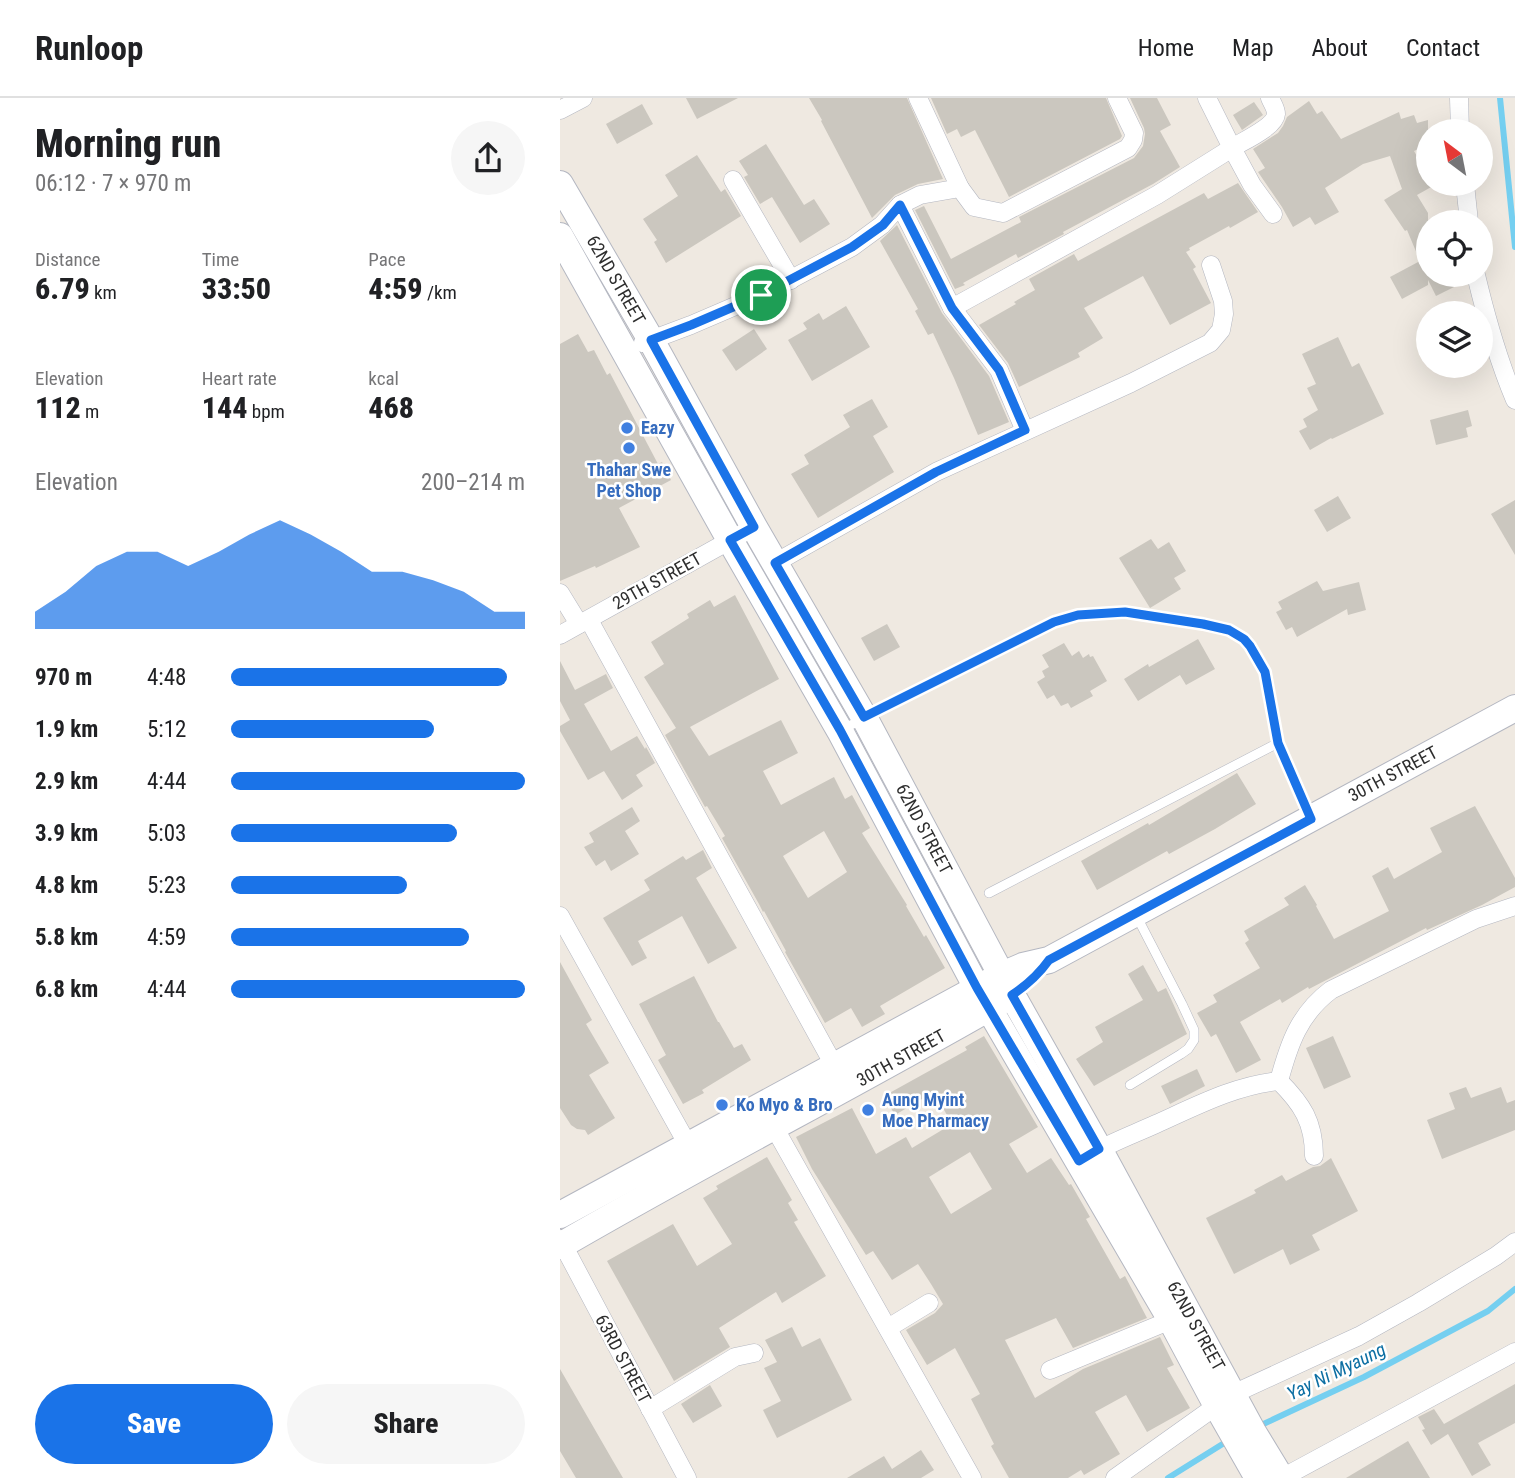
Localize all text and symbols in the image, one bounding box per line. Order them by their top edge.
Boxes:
text: Runloop [35,29,143,68]
text: Home [1138,34,1194,62]
text: Map [1232,34,1274,62]
text: About [1312,34,1368,62]
text: Contact [1406,34,1480,62]
north arrow [1416,119,1493,196]
map controls [1416,119,1493,378]
button: share [451,121,525,195]
text: Morning run [35,122,221,166]
text: 06:12 · 7 × 970 m [35,170,191,197]
button: locate [1416,210,1493,287]
street label: 62ND STREET [583,232,650,328]
text: Distance [35,248,100,271]
text: Time [202,248,239,271]
text: Pace [368,248,406,271]
pin [731,265,791,325]
text: 6.79 [35,271,90,306]
text: 33:50 [202,271,271,306]
text: 4:59 [368,271,423,306]
icon: arrive [742,276,780,314]
text: km [90,281,117,304]
text: /km [423,281,457,304]
button: layers [1416,301,1493,378]
text: Elevation [35,367,103,390]
text: Heart rate [202,367,277,390]
text: kcal [368,367,399,390]
text: 112 [35,390,81,425]
text: 144 [202,390,247,425]
text: 468 [368,390,414,425]
text: m [81,400,99,423]
text: bpm [247,400,285,423]
place label: Eazy [641,417,674,438]
marker: Eazy [619,420,635,436]
marker: Thahar Swe Pet Shop [621,440,637,456]
place label: Thahar Swe Pet Shop [587,459,672,501]
text: Elevation [35,469,118,496]
text: 200–214 m [421,469,525,496]
street label: 29TH STREET [609,548,705,614]
text: 970 m [35,664,92,691]
text: 4:48 [147,664,186,691]
text: 1.9 km [35,716,98,743]
text: 5:12 [147,716,186,743]
street label: 30TH STREET [1345,741,1441,806]
text: 2.9 km [35,768,98,795]
text: 4:44 [147,768,186,795]
street label: 62ND STREET [892,780,957,877]
text: 3.9 km [35,820,98,847]
text: 5:03 [147,820,186,847]
text: 4.8 km [35,872,98,899]
text: 5:23 [147,872,186,899]
text: 5.8 km [35,924,98,951]
text: 4:59 [147,924,186,951]
text: 6.8 km [35,976,98,1003]
text: 4:44 [147,976,186,1003]
street label: 30TH STREET [853,1025,949,1091]
place label: Aung Myint Moe Pharmacy [882,1089,989,1131]
place label: Ko Myo & Bro [736,1094,833,1115]
marker: Ko Myo & Bro [714,1097,730,1113]
marker: Aung Myint Moe Pharmacy [860,1102,876,1118]
street label: 62ND STREET [1163,1277,1230,1374]
street label: 63RD STREET [591,1311,656,1407]
water label: Yay Ni Myaung [1283,1338,1389,1405]
button: Save [35,1384,273,1464]
button: Share [287,1384,525,1464]

